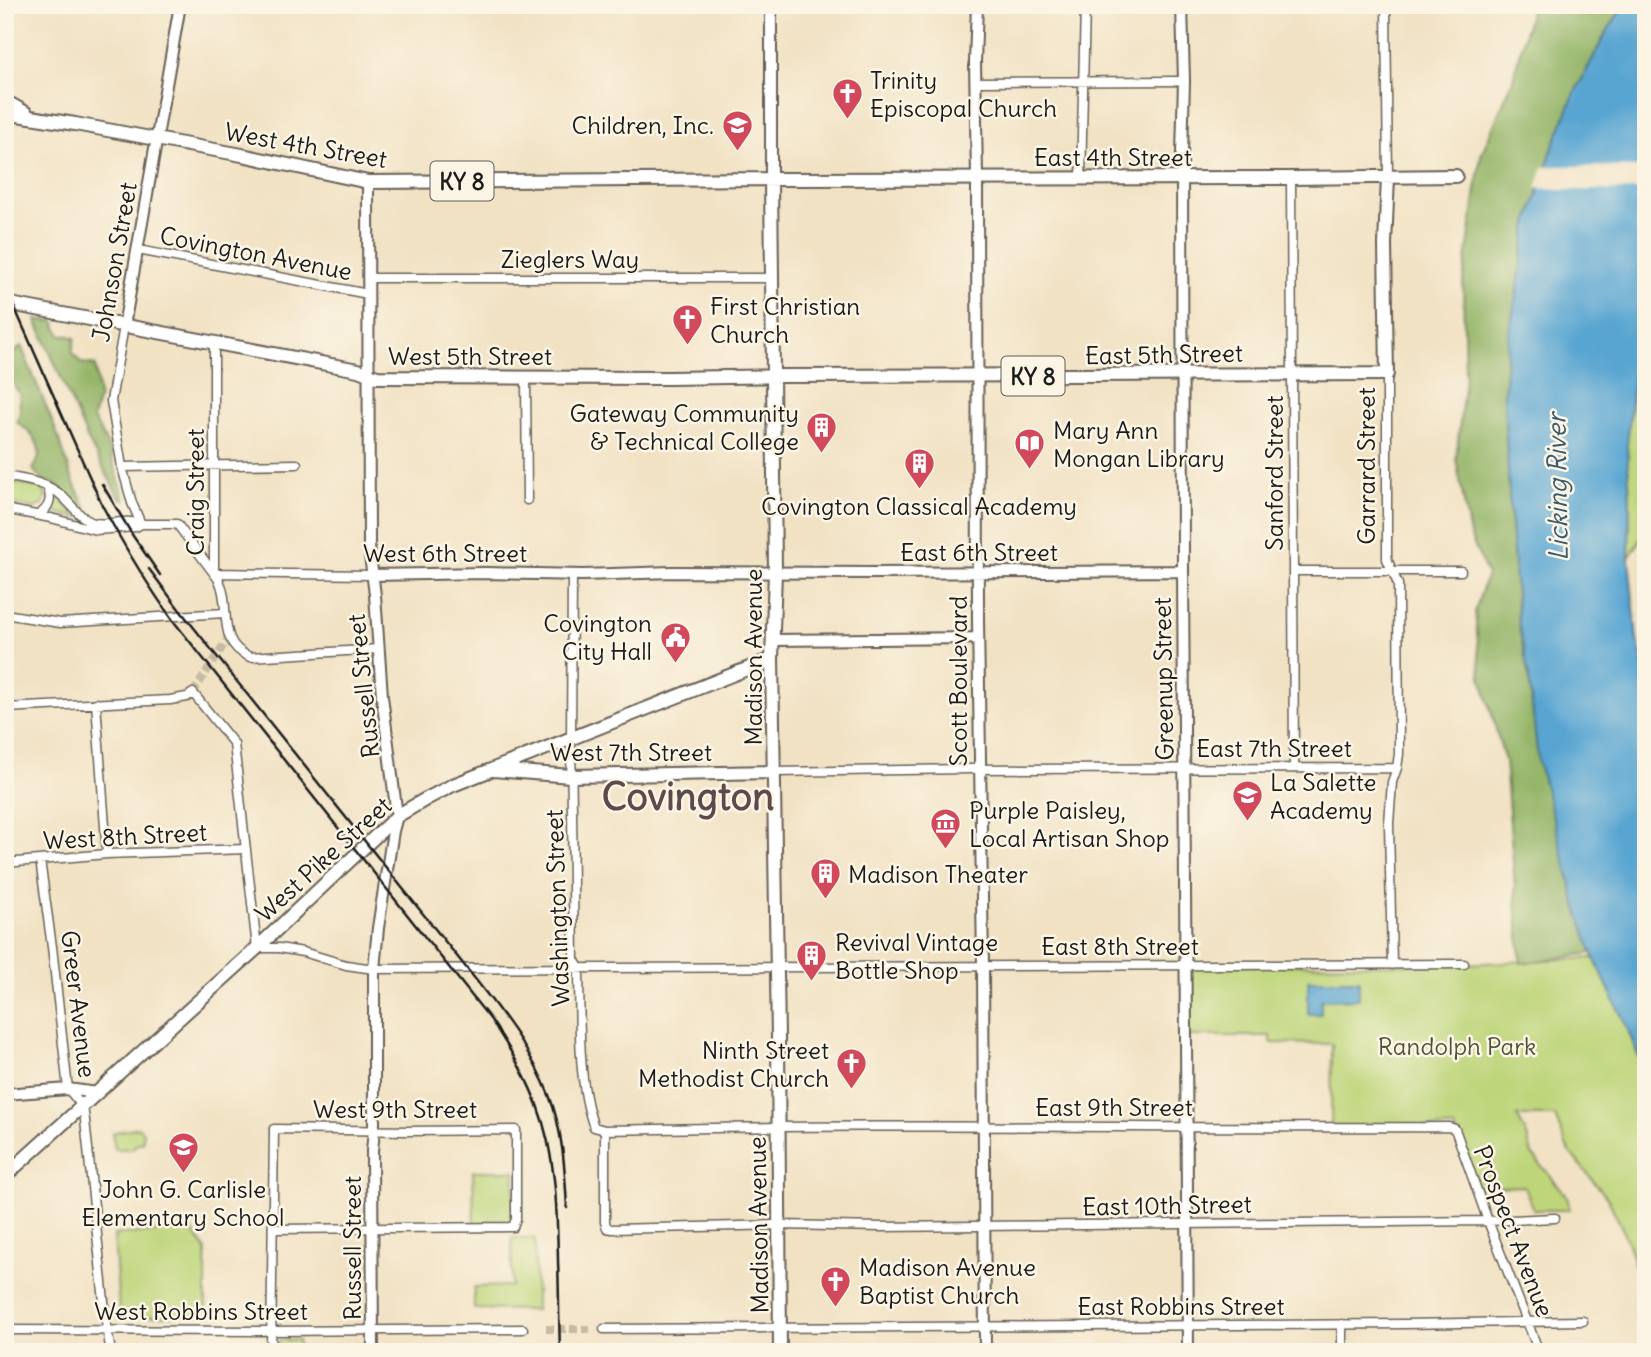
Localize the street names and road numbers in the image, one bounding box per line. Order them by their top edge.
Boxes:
street label: West 4th Street [223,116,389,174]
street label: East 4th Street [1034,142,1192,172]
road number: KY 8 [430,162,494,200]
street label: Johnson Street [85,180,143,344]
street label: Covington Avenue [157,220,355,286]
street label: Zieglers Way [501,244,639,274]
street label: East 5th Street [1085,338,1243,370]
street label: West 5th Street [388,341,552,371]
road number: KY 8 [1002,356,1064,396]
street label: Garrard Street [1351,387,1381,545]
street label: Sanford Street [1259,395,1289,551]
street label: Craig Street [180,428,210,556]
street label: East 6th Street [900,537,1058,567]
street label: West 6th Street [363,538,527,568]
street label: Madison Avenue [738,569,768,745]
street label: Scott Boulevard [943,596,973,766]
street label: Greenup Street [1147,597,1179,761]
street label: Russell Street [341,613,385,759]
street label: East 7th Street [1196,733,1352,763]
street label: West 7th Street [550,737,712,767]
street label: West Pike Street [249,790,397,928]
street label: Washington Street [539,809,575,1007]
street label: West 8th Street [42,817,208,855]
street label: Greer Avenue [55,929,103,1079]
street label: East 8th Street [1041,931,1199,961]
street label: East 9th Street [1035,1092,1193,1122]
street label: West 9th Street [313,1094,477,1124]
street label: Madison Avenue [741,1136,775,1314]
street label: Prospect Avenue [1467,1141,1561,1321]
street label: Russell Street [337,1176,367,1320]
street label: East 10th Street [1082,1189,1252,1221]
street label: East Robbins Street [1077,1291,1285,1321]
street label: West Robbins Street [94,1296,308,1326]

